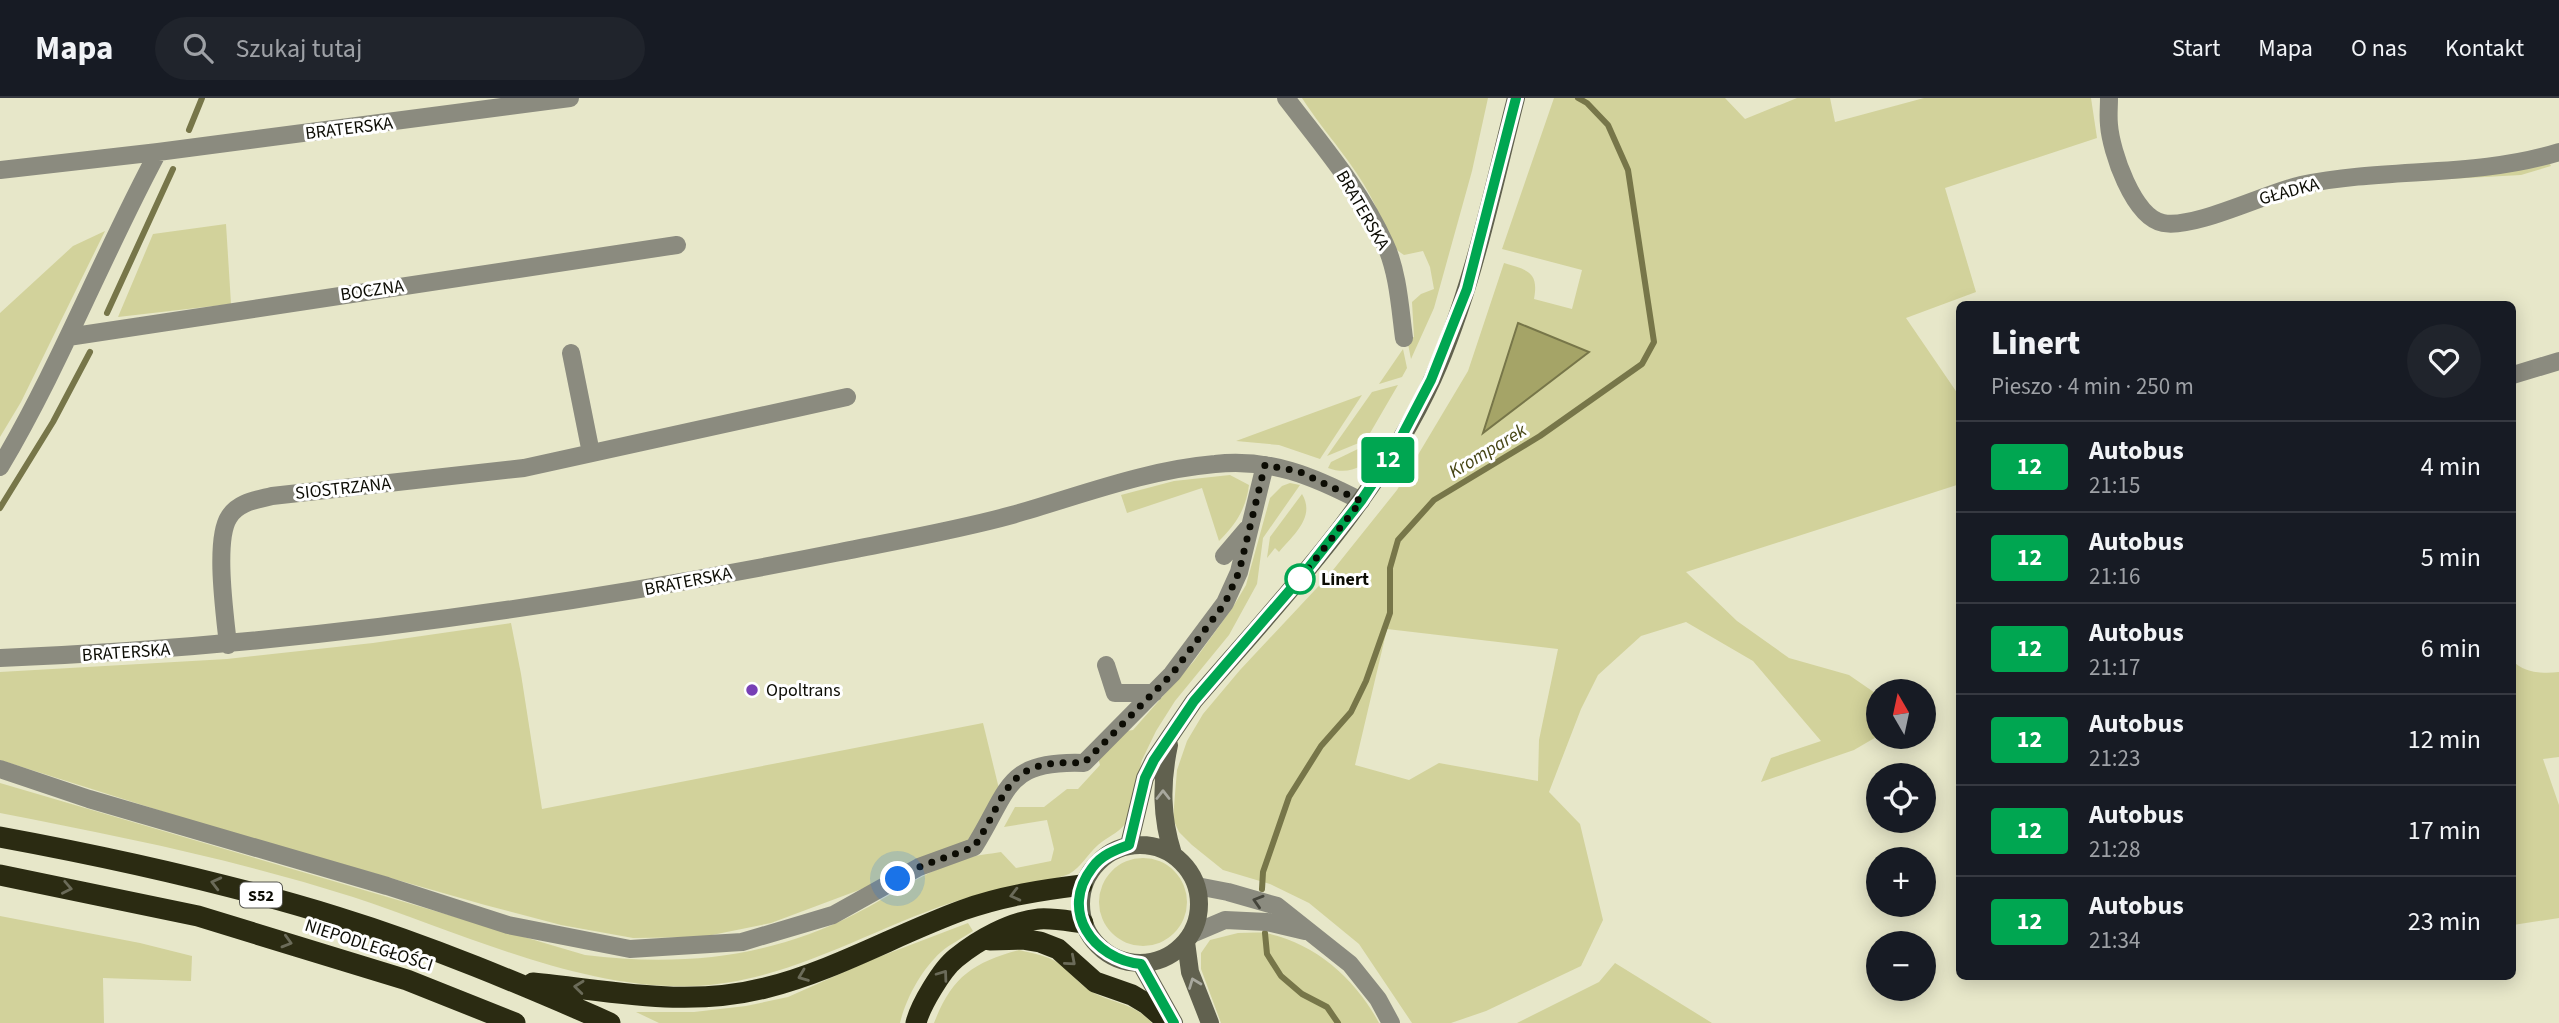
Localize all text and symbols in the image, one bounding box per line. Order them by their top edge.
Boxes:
search box [155,17,645,80]
text: Mapa [35,25,113,72]
icon: search [179,29,217,67]
text: Szukaj tutaj [235,30,362,67]
text: Start [2172,31,2220,66]
text: Mapa [2258,31,2313,66]
text: O nas [2351,31,2407,66]
text: Kontakt [2445,31,2524,66]
street label: BRATERSKA [304,111,395,146]
street label: BRATERSKA [1330,166,1396,255]
street label: GŁADKA [2256,171,2322,211]
street label: BOCZNA [339,274,406,307]
text: Linert [1991,320,2080,367]
button: heart [2407,324,2481,398]
text: Pieszo · 4 min · 250 m [1991,370,2194,403]
water label: Kromparek [1444,417,1533,485]
text: Autobus [2089,432,2184,469]
line badge: 12 [1356,437,1420,483]
text: 12 [1375,442,1401,477]
text: 4 min [2421,448,2481,485]
text: 12 [2017,449,2042,484]
text: 21:15 [2089,469,2140,502]
street label: SIOSTRZANA [294,471,392,506]
text: Autobus [2089,523,2184,560]
text: 5 min [2421,539,2481,576]
text: 12 [2017,540,2042,575]
text: 21:16 [2089,560,2140,593]
street label: BRATERSKA [642,561,734,602]
marker: Linert [1285,564,1315,594]
place label: Linert [1321,567,1369,592]
text: Autobus [2089,614,2184,651]
text: 6 min [2421,630,2481,667]
text: 12 [2017,631,2042,666]
street label: BRATERSKA [81,637,171,668]
text: 21:17 [2089,651,2140,684]
place label: Opoltrans [766,678,841,703]
north arrow [1866,679,1936,749]
map controls [1866,679,1936,1001]
marker: Opoltrans [744,682,760,698]
text: Autobus [2089,705,2184,742]
text: 12 min [2408,721,2481,758]
text: 12 [2017,722,2042,757]
text: 21:23 [2089,742,2140,775]
button: locate [1866,763,1936,833]
one-way arrow [1155,789,1171,799]
text: Autobus [2089,796,2184,833]
text: 17 min [2408,812,2481,849]
text: 12 [2017,813,2042,848]
text: 21:28 [2089,833,2140,866]
button: + [1866,847,1936,917]
your location [880,861,915,896]
one-way arrow [211,877,223,891]
one-way arrow [61,880,73,895]
road number: S52 [240,882,282,908]
one-way arrow [1009,887,1021,901]
text: Autobus [2089,887,2184,924]
one-way arrow [1252,894,1264,909]
text: 23 min [2408,903,2481,940]
text: 12 [2017,904,2042,939]
street label: NIEPODLEGŁOŚCI [301,913,436,978]
text: 21:34 [2089,924,2140,957]
button: − [1866,931,1936,1001]
one-way arrow [281,933,293,948]
one-way arrow [1063,953,1076,965]
one-way arrow [797,967,809,981]
one-way arrow [934,970,947,983]
one-way arrow [1189,978,1203,990]
one-way arrow [573,980,584,995]

